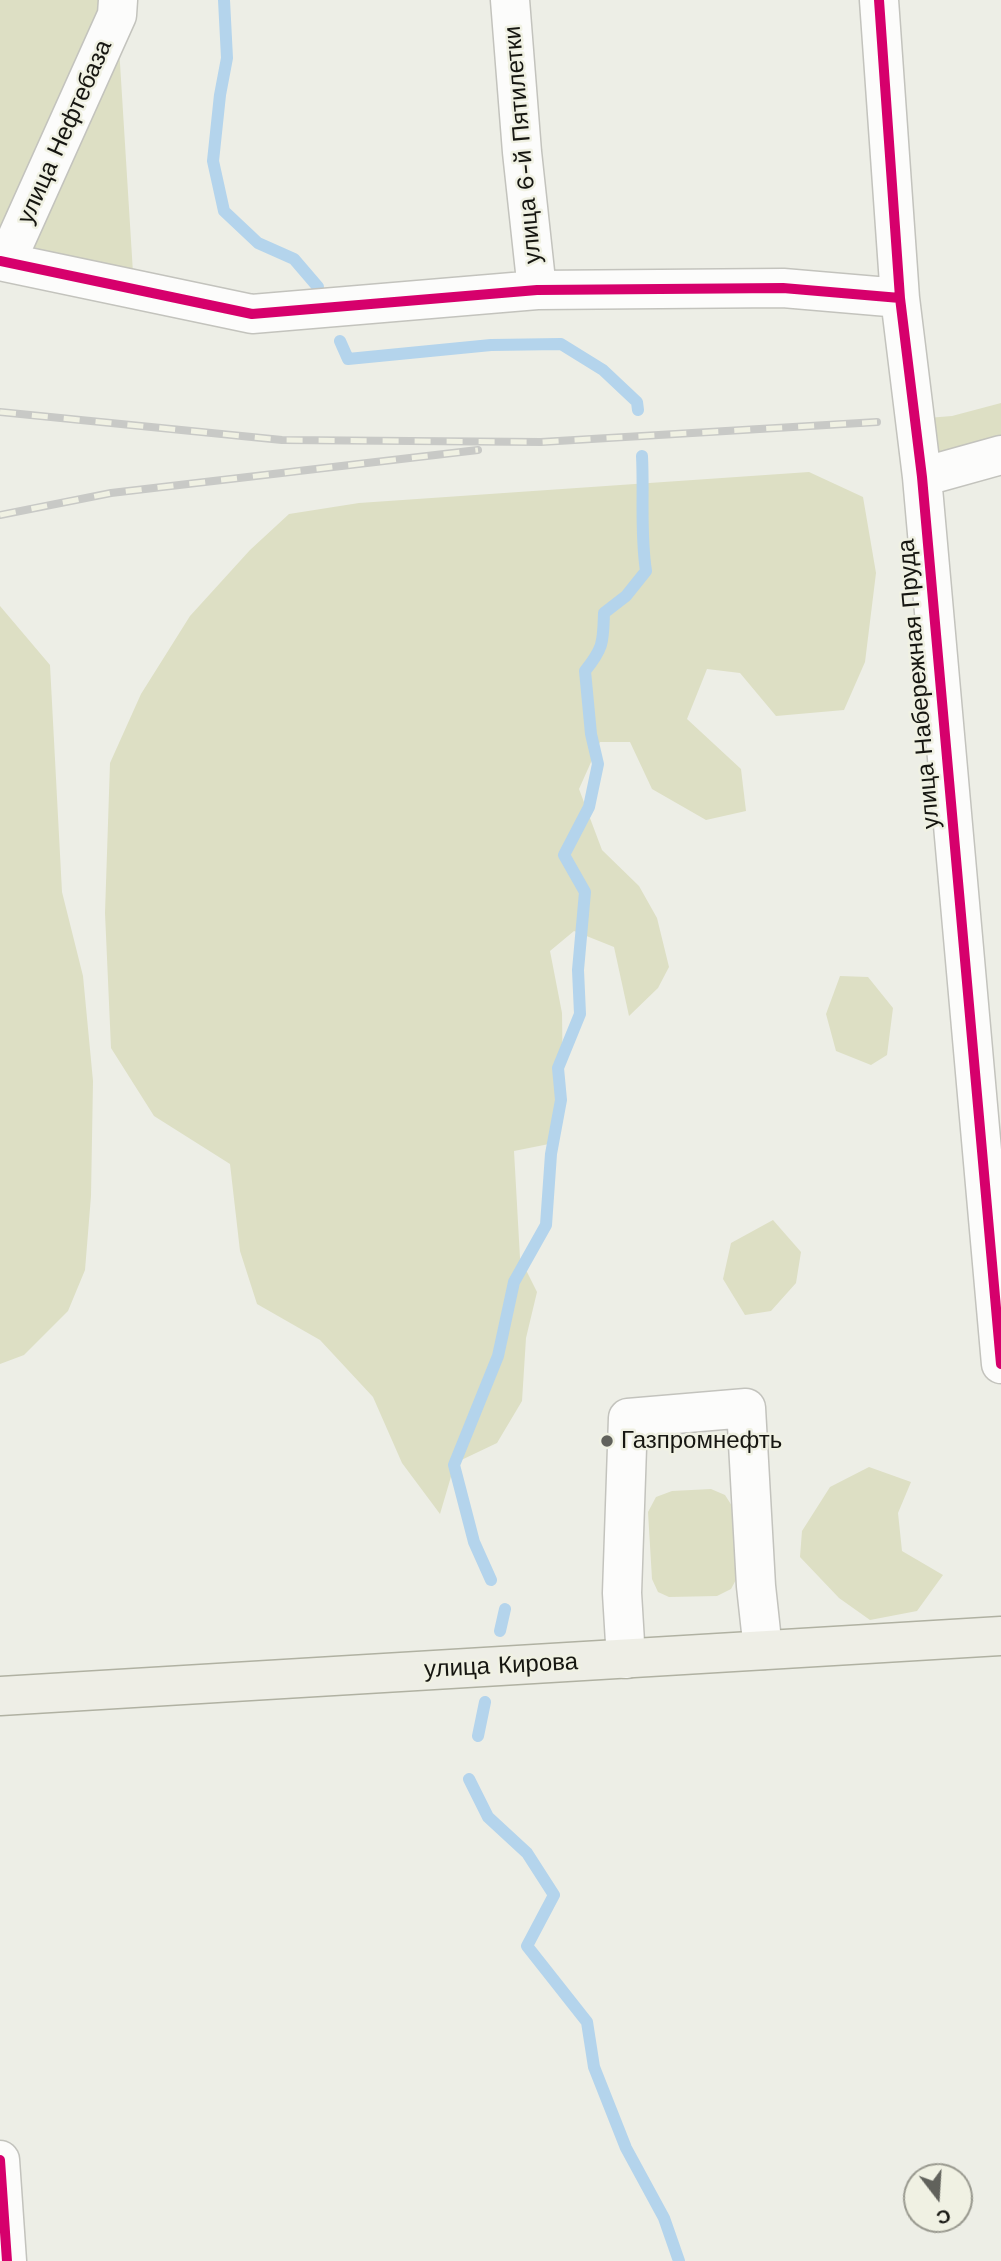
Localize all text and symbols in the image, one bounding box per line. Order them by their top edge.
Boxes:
street label: улица 6-й Пятилетки [498,25,548,265]
street label: улица Нефтебаза [11,35,119,229]
street label: улица Набережная Пруда [892,538,946,830]
place label: Газпромнефть [621,1427,782,1455]
marker: Газпромнефть [599,1433,615,1449]
street label: улица Кирова [423,1648,579,1684]
north arrow [903,2163,973,2233]
text: С [934,2204,954,2230]

